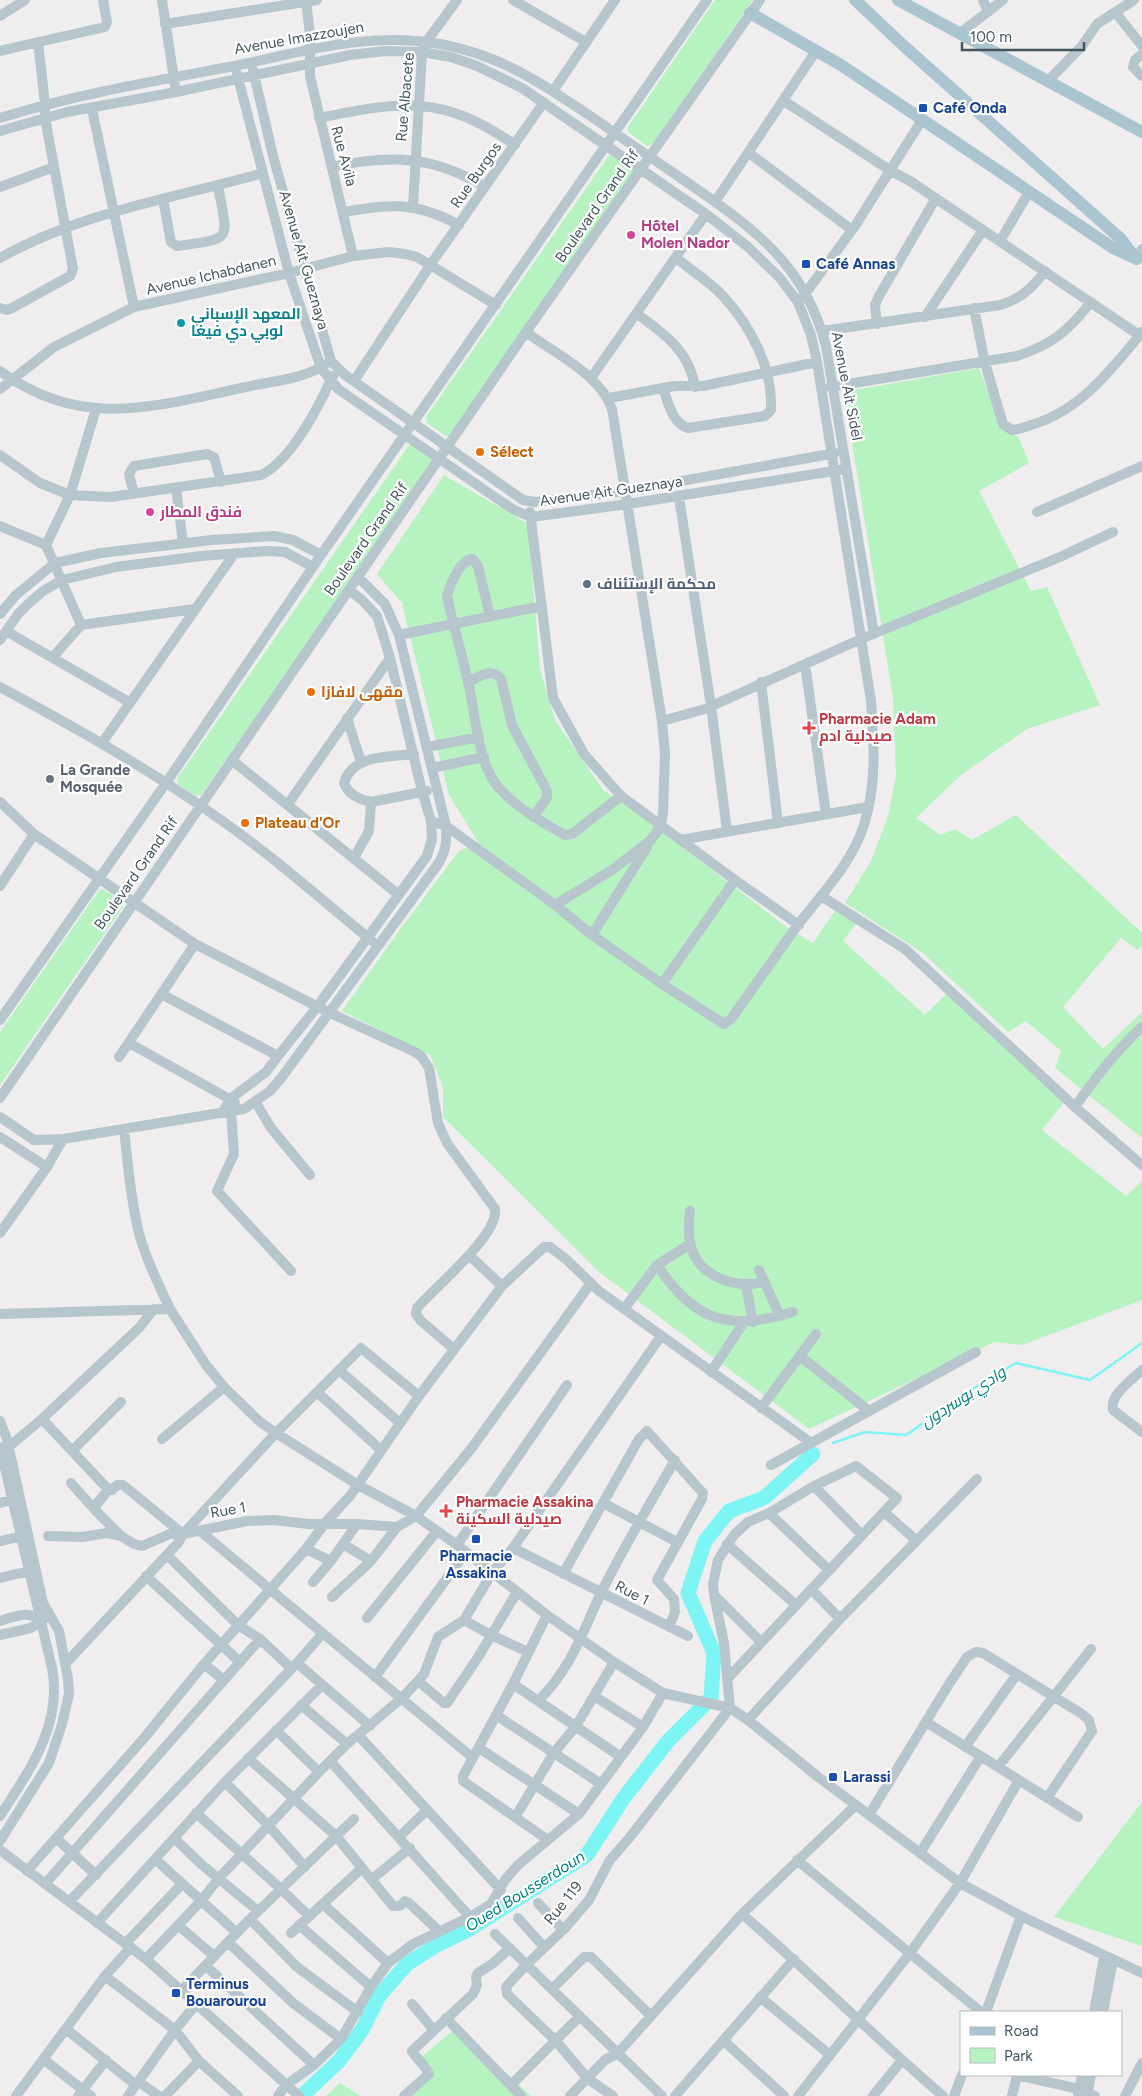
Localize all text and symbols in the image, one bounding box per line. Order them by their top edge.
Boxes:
street label: Avenue Imazzoujen [233,18,365,58]
scale bar [962,20,1084,52]
text: 100 m [970,28,1012,46]
street label: Rue Albacete [392,52,418,142]
place label: Café Onda [933,99,1007,117]
marker: Café Onda [917,102,929,114]
street label: Rue Avila [327,124,361,188]
street label: Rue Burgos [447,138,505,212]
street label: Boulevard Grand Rif [551,146,643,266]
street label: Avenue Ait Gueznaya [275,188,333,332]
place label: Hôtel Molen Nador [641,217,730,252]
marker: Hôtel Molen Nador [625,229,637,241]
street label: Avenue Ichabdanen [144,251,278,299]
place label: Café Annas [816,255,895,273]
marker: Café Annas [800,258,812,270]
place label: المعهد الإسباني لوبي دي فيغا [191,305,301,343]
marker: المعهد الإسباني لوبي دي فيغا [175,317,187,329]
street label: Avenue Ait Sidel [828,330,866,442]
place label: Sélect [490,443,534,461]
marker: Sélect [474,446,486,458]
street label: Avenue Ait Gueznaya [538,472,684,510]
street label: Boulevard Grand Rif [320,479,412,599]
place label: فندق المطار [159,503,242,521]
marker: فندق المطار [144,506,156,518]
place label: محكمة الإستئناف [597,575,716,594]
marker: محكمة الإستئناف [581,578,593,590]
place label: مقهى لافازا [321,683,403,701]
marker: مقهى لافازا [305,686,317,698]
place label: Pharmacie Adam صيدلية ادم [819,710,936,746]
marker: Pharmacie Adam صيدلية ادم [803,722,815,734]
place label: La Grande Mosquée [60,761,131,796]
marker: La Grande Mosquée [44,773,56,785]
street label: Boulevard Grand Rif [90,813,182,933]
place label: Plateau d'Or [255,814,340,832]
marker: Plateau d'Or [239,817,251,829]
water label: وادي بوسردون [917,1362,1012,1434]
place label: Pharmacie Assakina صيدلية السكينة [456,1493,594,1528]
street label: Rue 1 [209,1498,247,1522]
marker: Pharmacie Assakina صيدلية السكينة [440,1505,452,1517]
marker: Pharmacie Assakina [470,1533,482,1545]
place label: Pharmacie Assakina [440,1547,513,1582]
street label: Rue 1 [612,1577,652,1609]
place label: Larassi [843,1768,891,1786]
marker: Larassi [827,1771,839,1783]
water label: Oued Bousserdoun [462,1847,588,1935]
street label: Rue 119 [540,1878,586,1928]
place label: Terminus Bouarourou [186,1975,266,2010]
marker: Terminus Bouarourou [170,1987,182,1999]
legend [960,2011,1122,2076]
text: Road [1004,2022,1039,2040]
text: Park [1004,2047,1033,2065]

